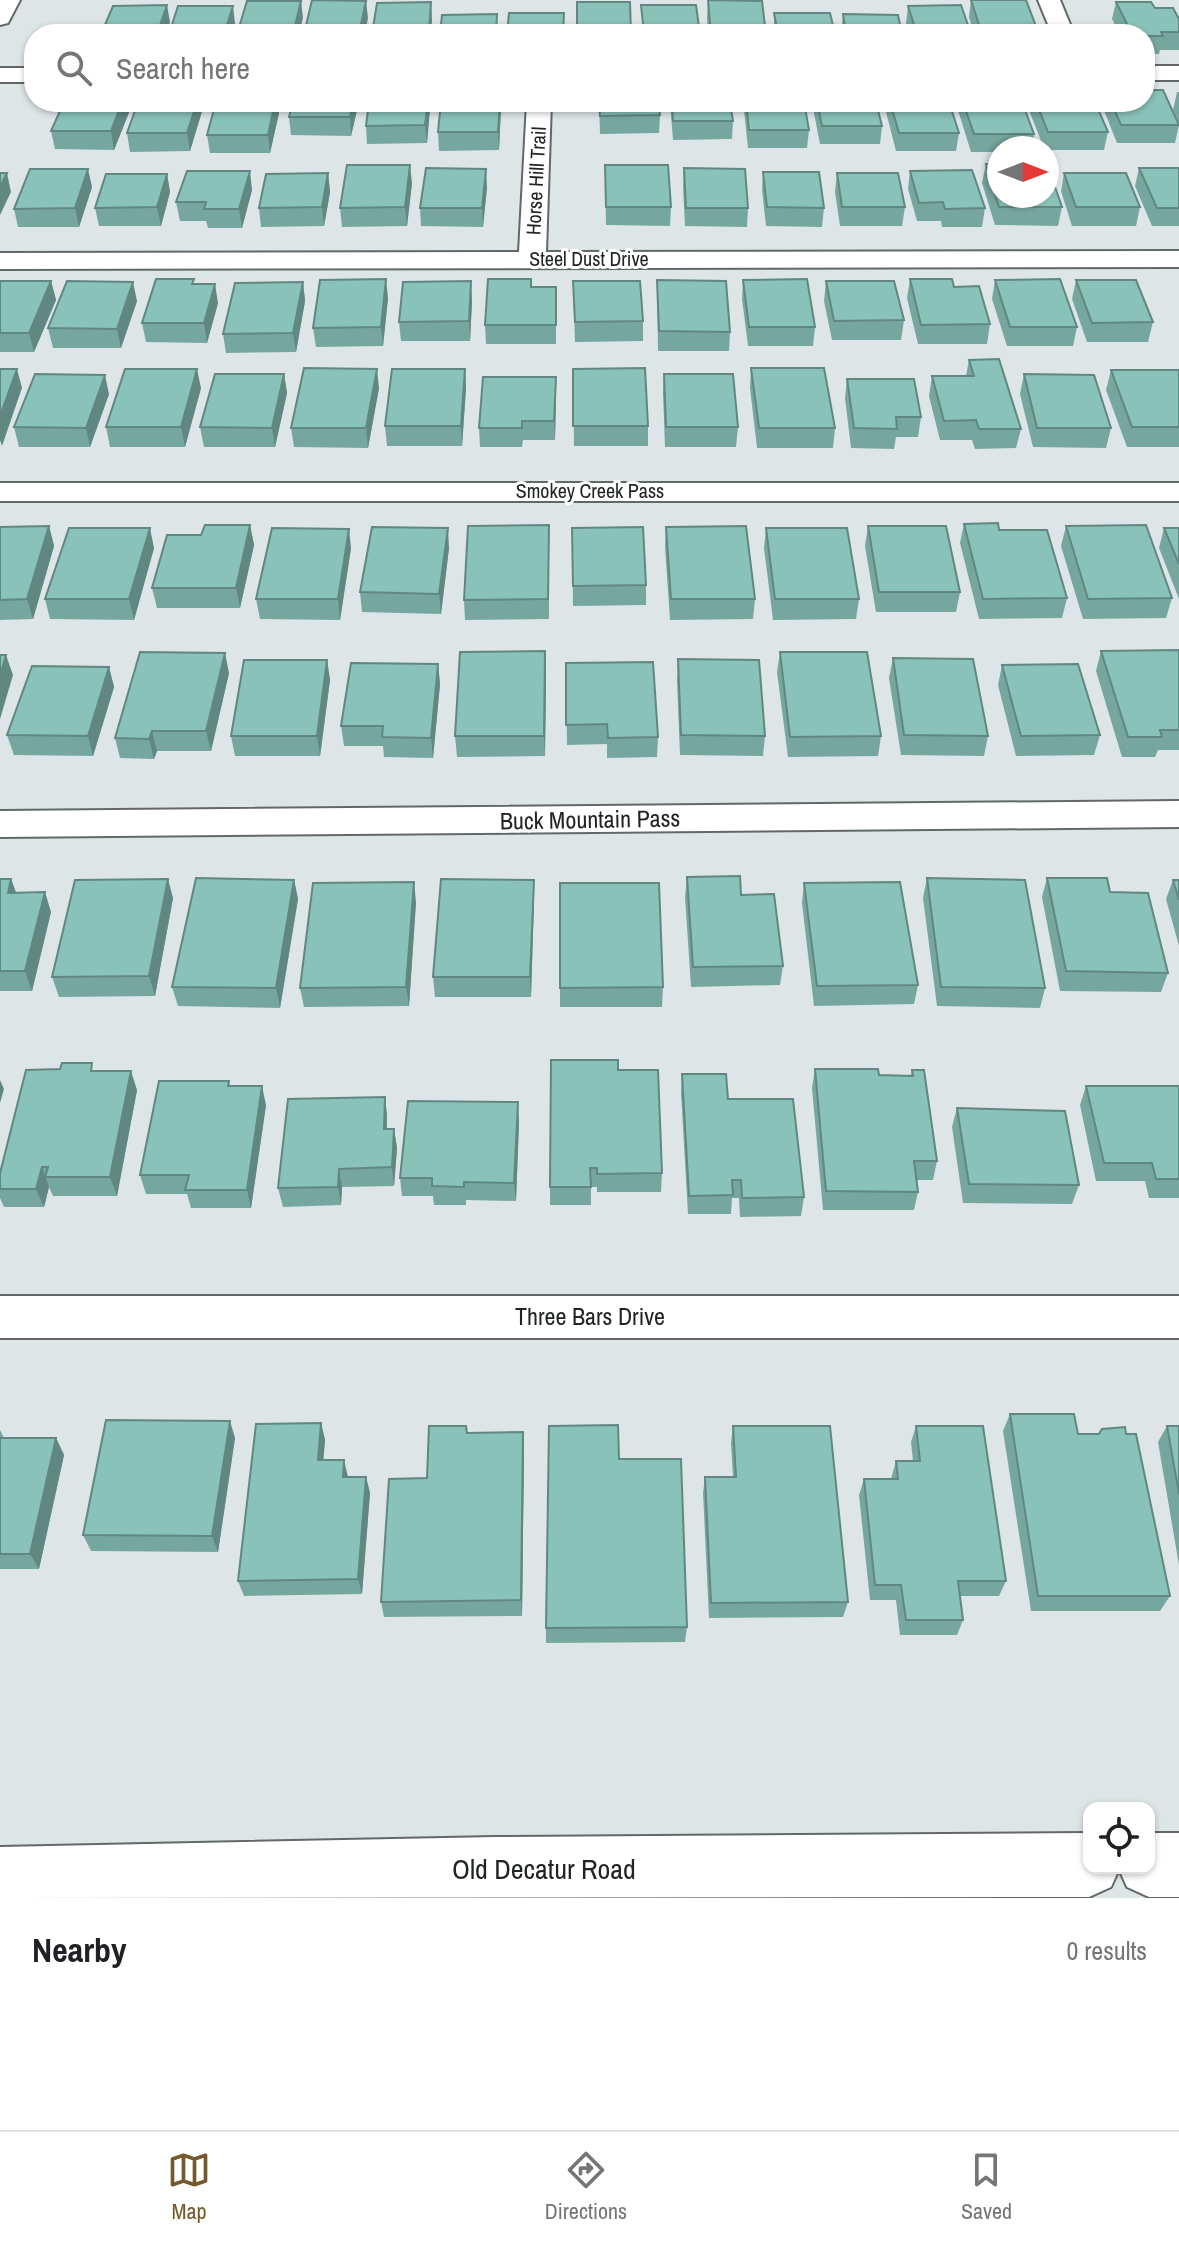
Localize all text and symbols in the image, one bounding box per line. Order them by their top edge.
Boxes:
search box [24,24,1155,112]
icon: search [52,46,96,90]
text: Search here [116,48,250,88]
street label: Horse Hill Trail [519,126,552,236]
north arrow [987,136,1059,208]
street label: Steel Dust Drive [529,245,649,272]
street label: Smokey Creek Pass [516,477,664,504]
street label: Buck Mountain Pass [499,801,681,837]
street label: Three Bars Drive [515,1300,665,1332]
map controls [1083,1802,1155,1874]
button: locate [1083,1802,1155,1874]
street label: Old Decatur Road [452,1850,636,1888]
text: Nearby [32,1927,127,1973]
text: 0 results [1066,1933,1147,1968]
tab: Map [167,2148,211,2226]
tab: Directions [545,2148,627,2226]
tab: Saved [961,2148,1012,2226]

